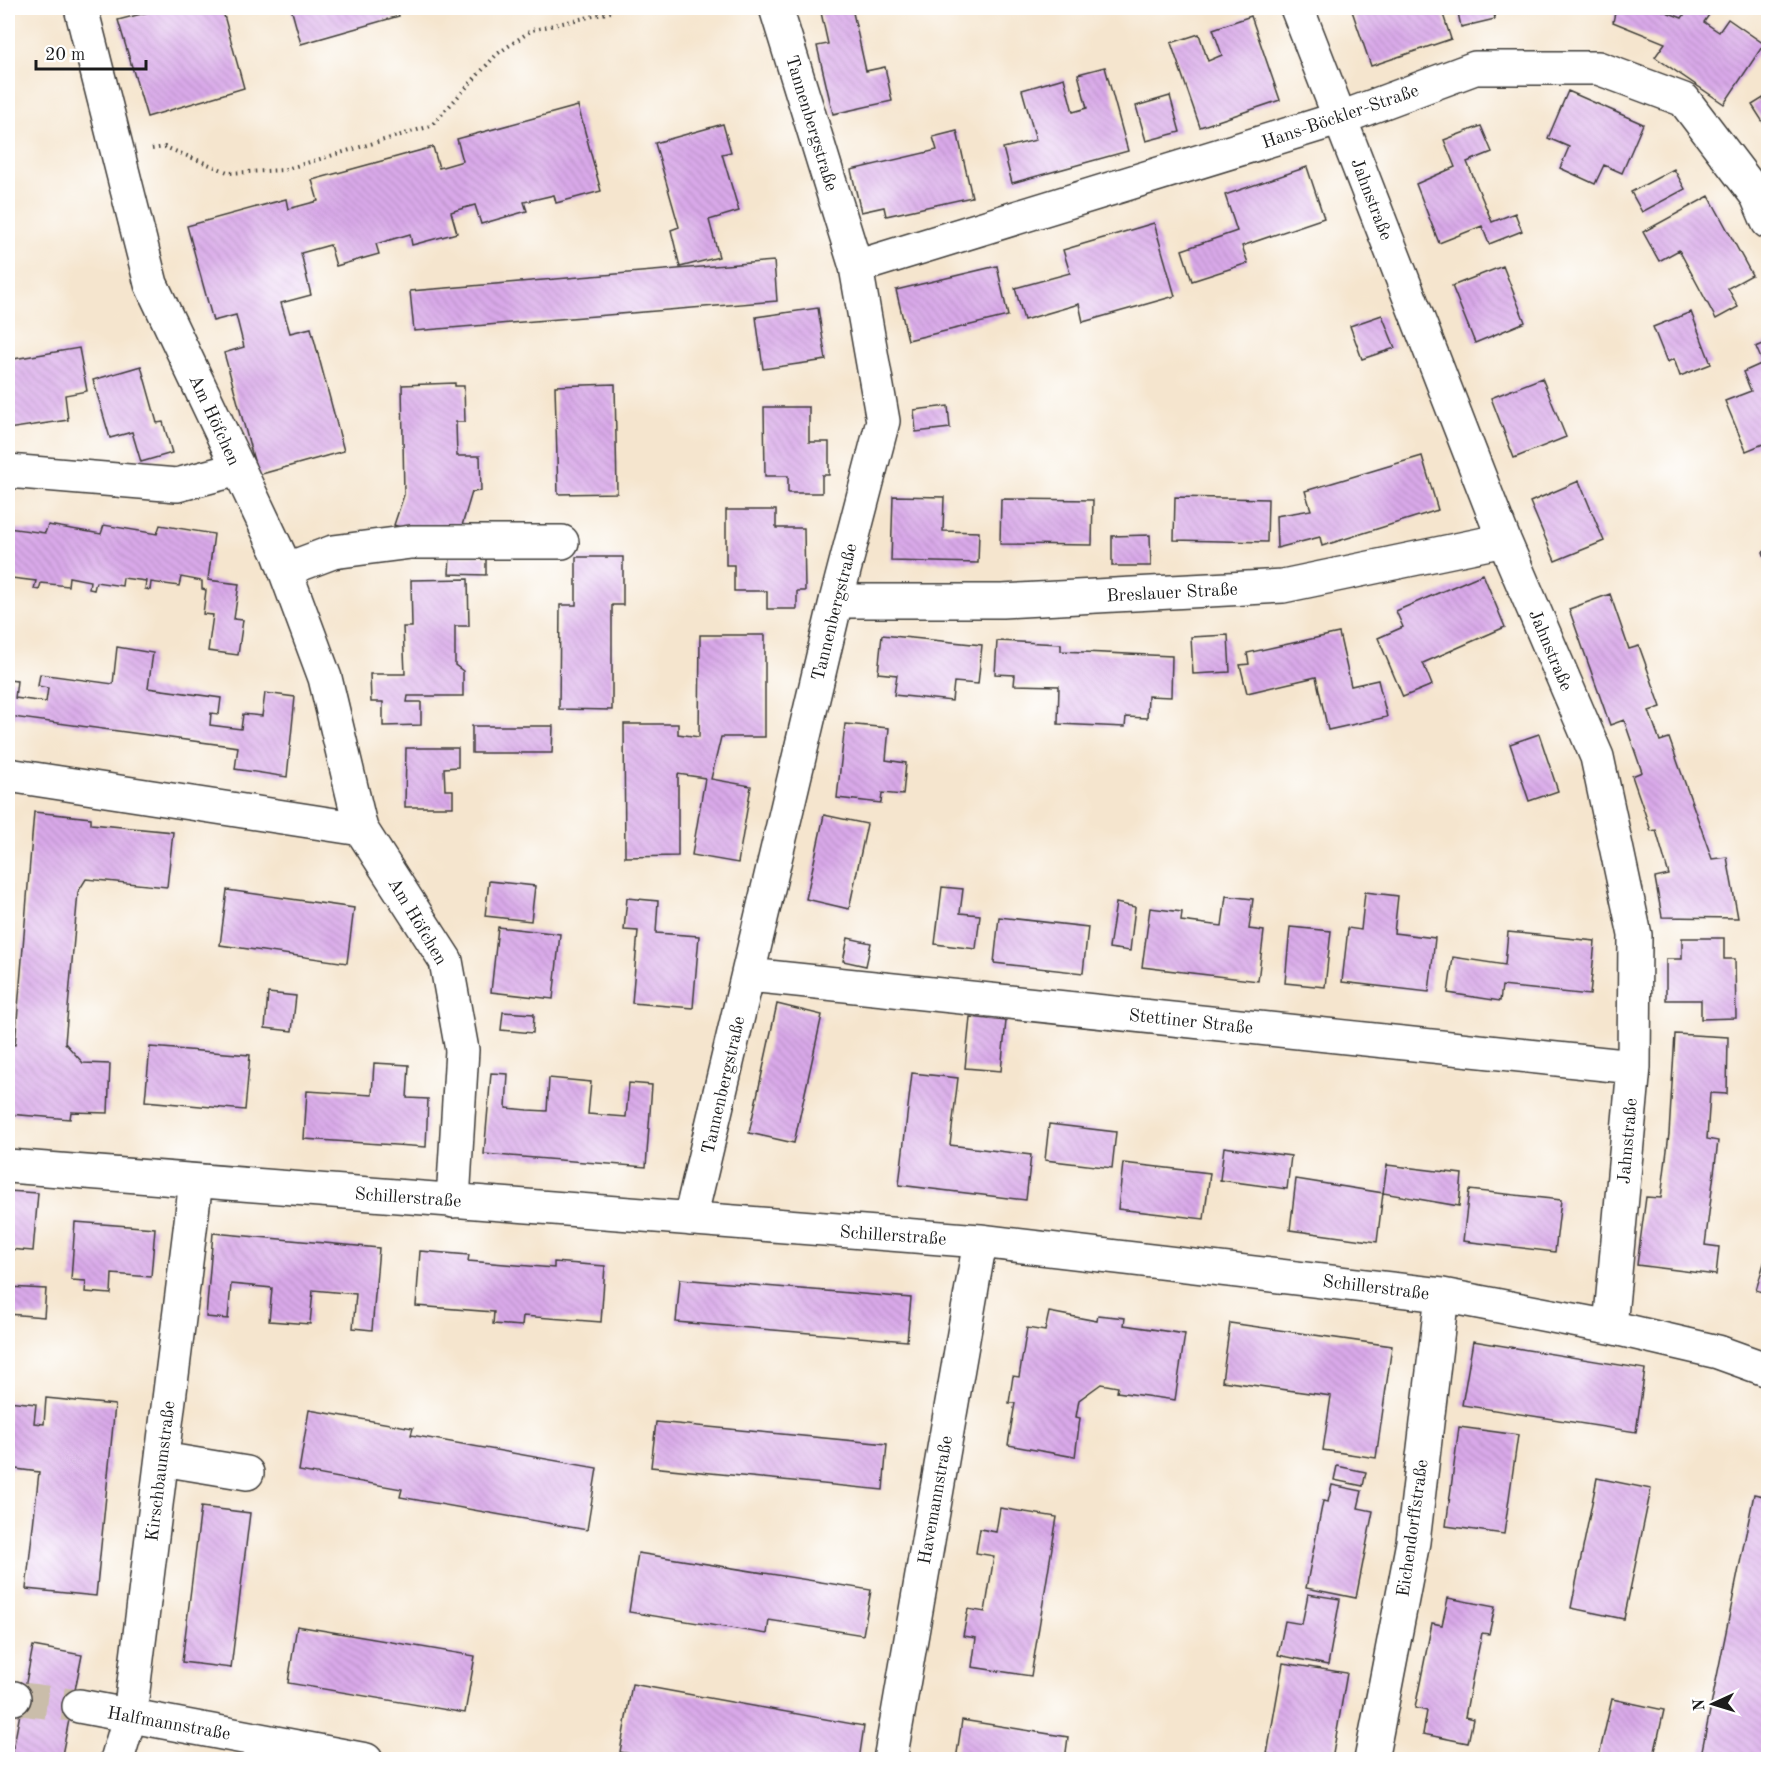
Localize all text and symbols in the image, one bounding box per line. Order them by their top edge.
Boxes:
scale bar [36,33,146,71]
text: 20 m [45,46,85,64]
street label: Tannenbergstraße [782,53,840,193]
street label: Hans-Böckler-Straße [1260,82,1421,152]
street label: Jahnstraße [1347,156,1395,243]
street label: Am Höfchen [185,372,243,469]
street label: Tannenbergstraße [809,542,861,683]
street label: Breslauer Straße [1106,581,1238,605]
street label: Jahnstraße [1525,607,1575,694]
street label: Am Höfchen [384,875,450,968]
street label: Stettiner Straße [1128,1007,1254,1037]
street label: Tannenbergstraße [699,1015,749,1156]
street label: Jahnstraße [1615,1097,1641,1185]
street label: Schillerstraße [354,1185,462,1211]
street label: Schillerstraße [839,1223,947,1249]
street label: Schillerstraße [1322,1273,1430,1303]
street label: Kirschbaumstraße [143,1400,179,1542]
street label: Havemannstraße [916,1434,956,1566]
street label: Eichendorffstraße [1394,1458,1432,1598]
north arrow [1683,1674,1743,1734]
text: N [1692,1697,1708,1712]
street label: Halfmannstraße [106,1704,232,1744]

